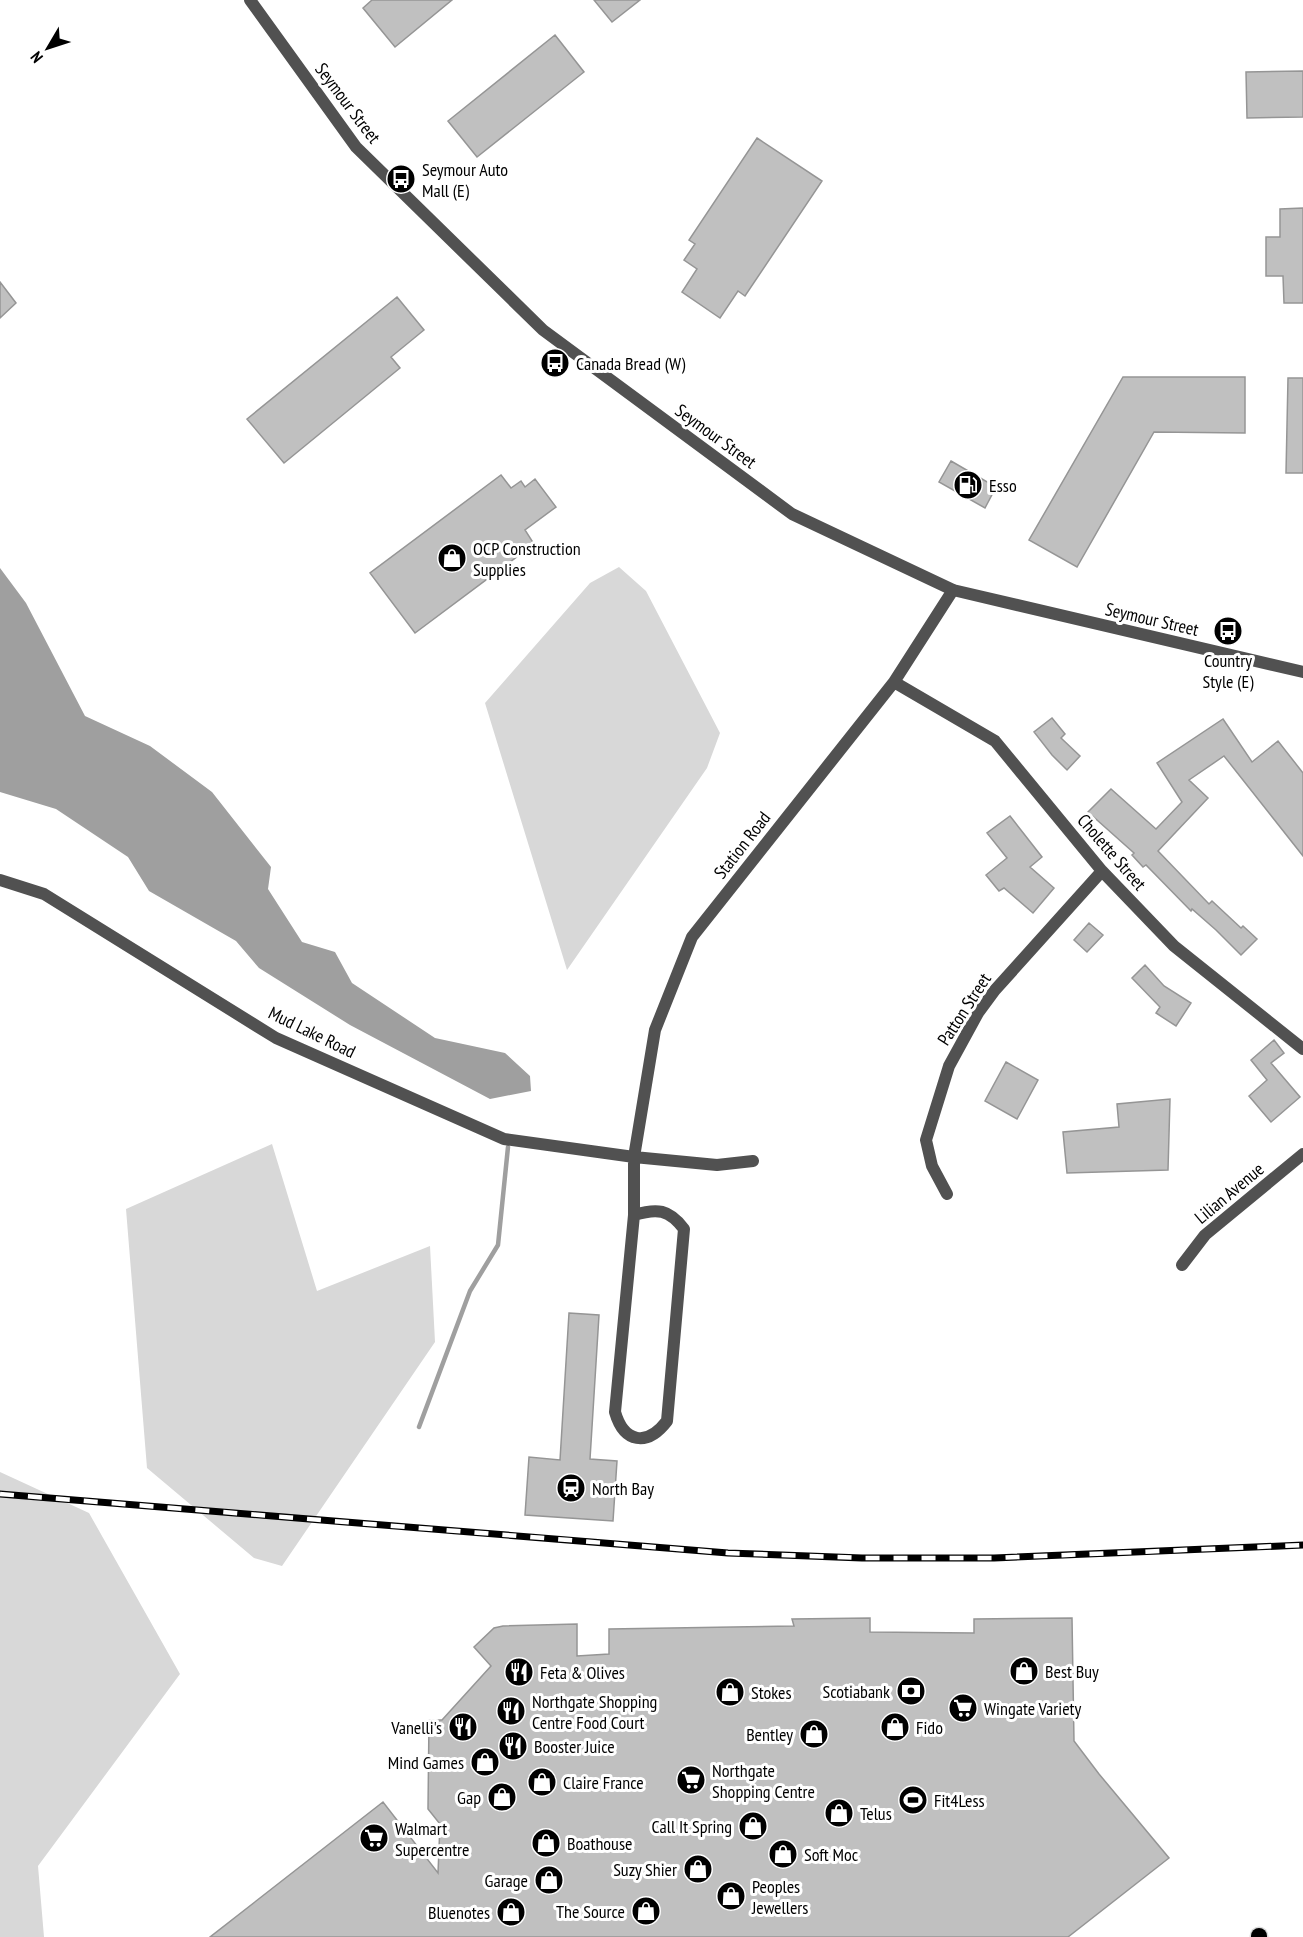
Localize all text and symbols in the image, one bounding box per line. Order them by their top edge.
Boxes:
north arrow [18,18,78,78]
text: N [26,48,47,67]
street label: Seymour Street [310,58,386,148]
place label: Seymour Auto Mall (E) [422,158,508,202]
bus stop icon: Seymour Auto Mall (E) [385,163,417,195]
bus stop icon: Canada Bread (W) [539,347,571,379]
place label: Canada Bread (W) [576,352,686,375]
street label: Seymour Street [671,399,761,473]
fuel station icon: Esso [952,469,984,501]
place label: Esso [989,474,1017,497]
place label: OCP Construction Supplies [473,537,581,581]
shop icon: OCP Construction Supplies [436,542,468,574]
street label: Seymour Street [1103,597,1201,641]
bus stop icon: Country Style (E) [1212,615,1244,647]
place label: Country Style (E) [1203,649,1254,693]
street label: Station Road [709,807,775,883]
street label: Cholette Street [1073,809,1151,895]
street label: Patton Street [932,969,996,1049]
street label: Mud Lake Road [265,1001,359,1063]
street label: Lilian Avenue [1190,1157,1268,1229]
station icon: North Bay [555,1472,587,1504]
place label: North Bay [592,1477,654,1500]
shop icon: Best Buy [1008,1655,1040,1687]
restaurant icon: Feta & Olives [503,1656,535,1688]
place label: Best Buy [1045,1660,1099,1683]
place label: Feta & Olives [540,1661,625,1684]
bank icon: Scotiabank [895,1675,927,1707]
shop icon: Stokes [714,1676,746,1708]
place label: Scotiabank [822,1680,890,1703]
place label: Stokes [751,1681,792,1704]
place label: Northgate Shopping Centre Food Court [532,1690,657,1734]
supermarket icon: Wingate Variety [947,1692,979,1724]
restaurant icon: Northgate Shopping Centre Food Court [495,1695,527,1727]
place label: Wingate Variety [984,1697,1081,1720]
restaurant icon: Vanelli's [447,1711,479,1743]
shop icon: Fido [879,1711,911,1743]
place label: Vanelli's [390,1716,442,1739]
place label: Fido [916,1716,943,1739]
shop icon: Bentley [798,1718,830,1750]
place label: Bentley [746,1723,793,1746]
restaurant icon: Booster Juice [497,1730,529,1762]
place label: Booster Juice [534,1735,615,1758]
shop icon: Mind Games [469,1746,501,1778]
place label: Mind Games [388,1751,464,1774]
place label: Northgate Shopping Centre [712,1759,815,1803]
supermarket icon: Northgate Shopping Centre [675,1764,707,1796]
shop icon: Claire France [526,1766,558,1798]
place label: Claire France [563,1771,644,1794]
shop icon: Gap [486,1781,518,1813]
sports icon: Fit4Less [897,1784,929,1816]
place label: Gap [457,1786,481,1809]
place label: Fit4Less [934,1789,985,1812]
shop icon: Telus [823,1797,855,1829]
place label: Telus [860,1802,892,1825]
shop icon: Call It Spring [737,1810,769,1842]
place label: Call It Spring [652,1815,732,1838]
place label: Walmart Supercentre [395,1817,469,1861]
supermarket icon: Walmart Supercentre [358,1822,390,1854]
shop icon: Boathouse [530,1827,562,1859]
place label: Boathouse [567,1832,632,1855]
shop icon: Soft Moc [767,1838,799,1870]
place label: Soft Moc [804,1843,859,1866]
shop icon: Suzy Shier [682,1853,714,1885]
place label: Suzy Shier [613,1858,677,1881]
shop icon: Garage [533,1864,565,1896]
place label: Garage [485,1869,528,1892]
place label: Peoples Jewellers [751,1875,808,1919]
shop icon: Peoples Jewellers [715,1880,747,1912]
shop icon: The Source [630,1895,662,1927]
shop icon: Bluenotes [495,1896,527,1928]
place label: The Source [556,1900,625,1923]
place label: Bluenotes [428,1901,490,1924]

